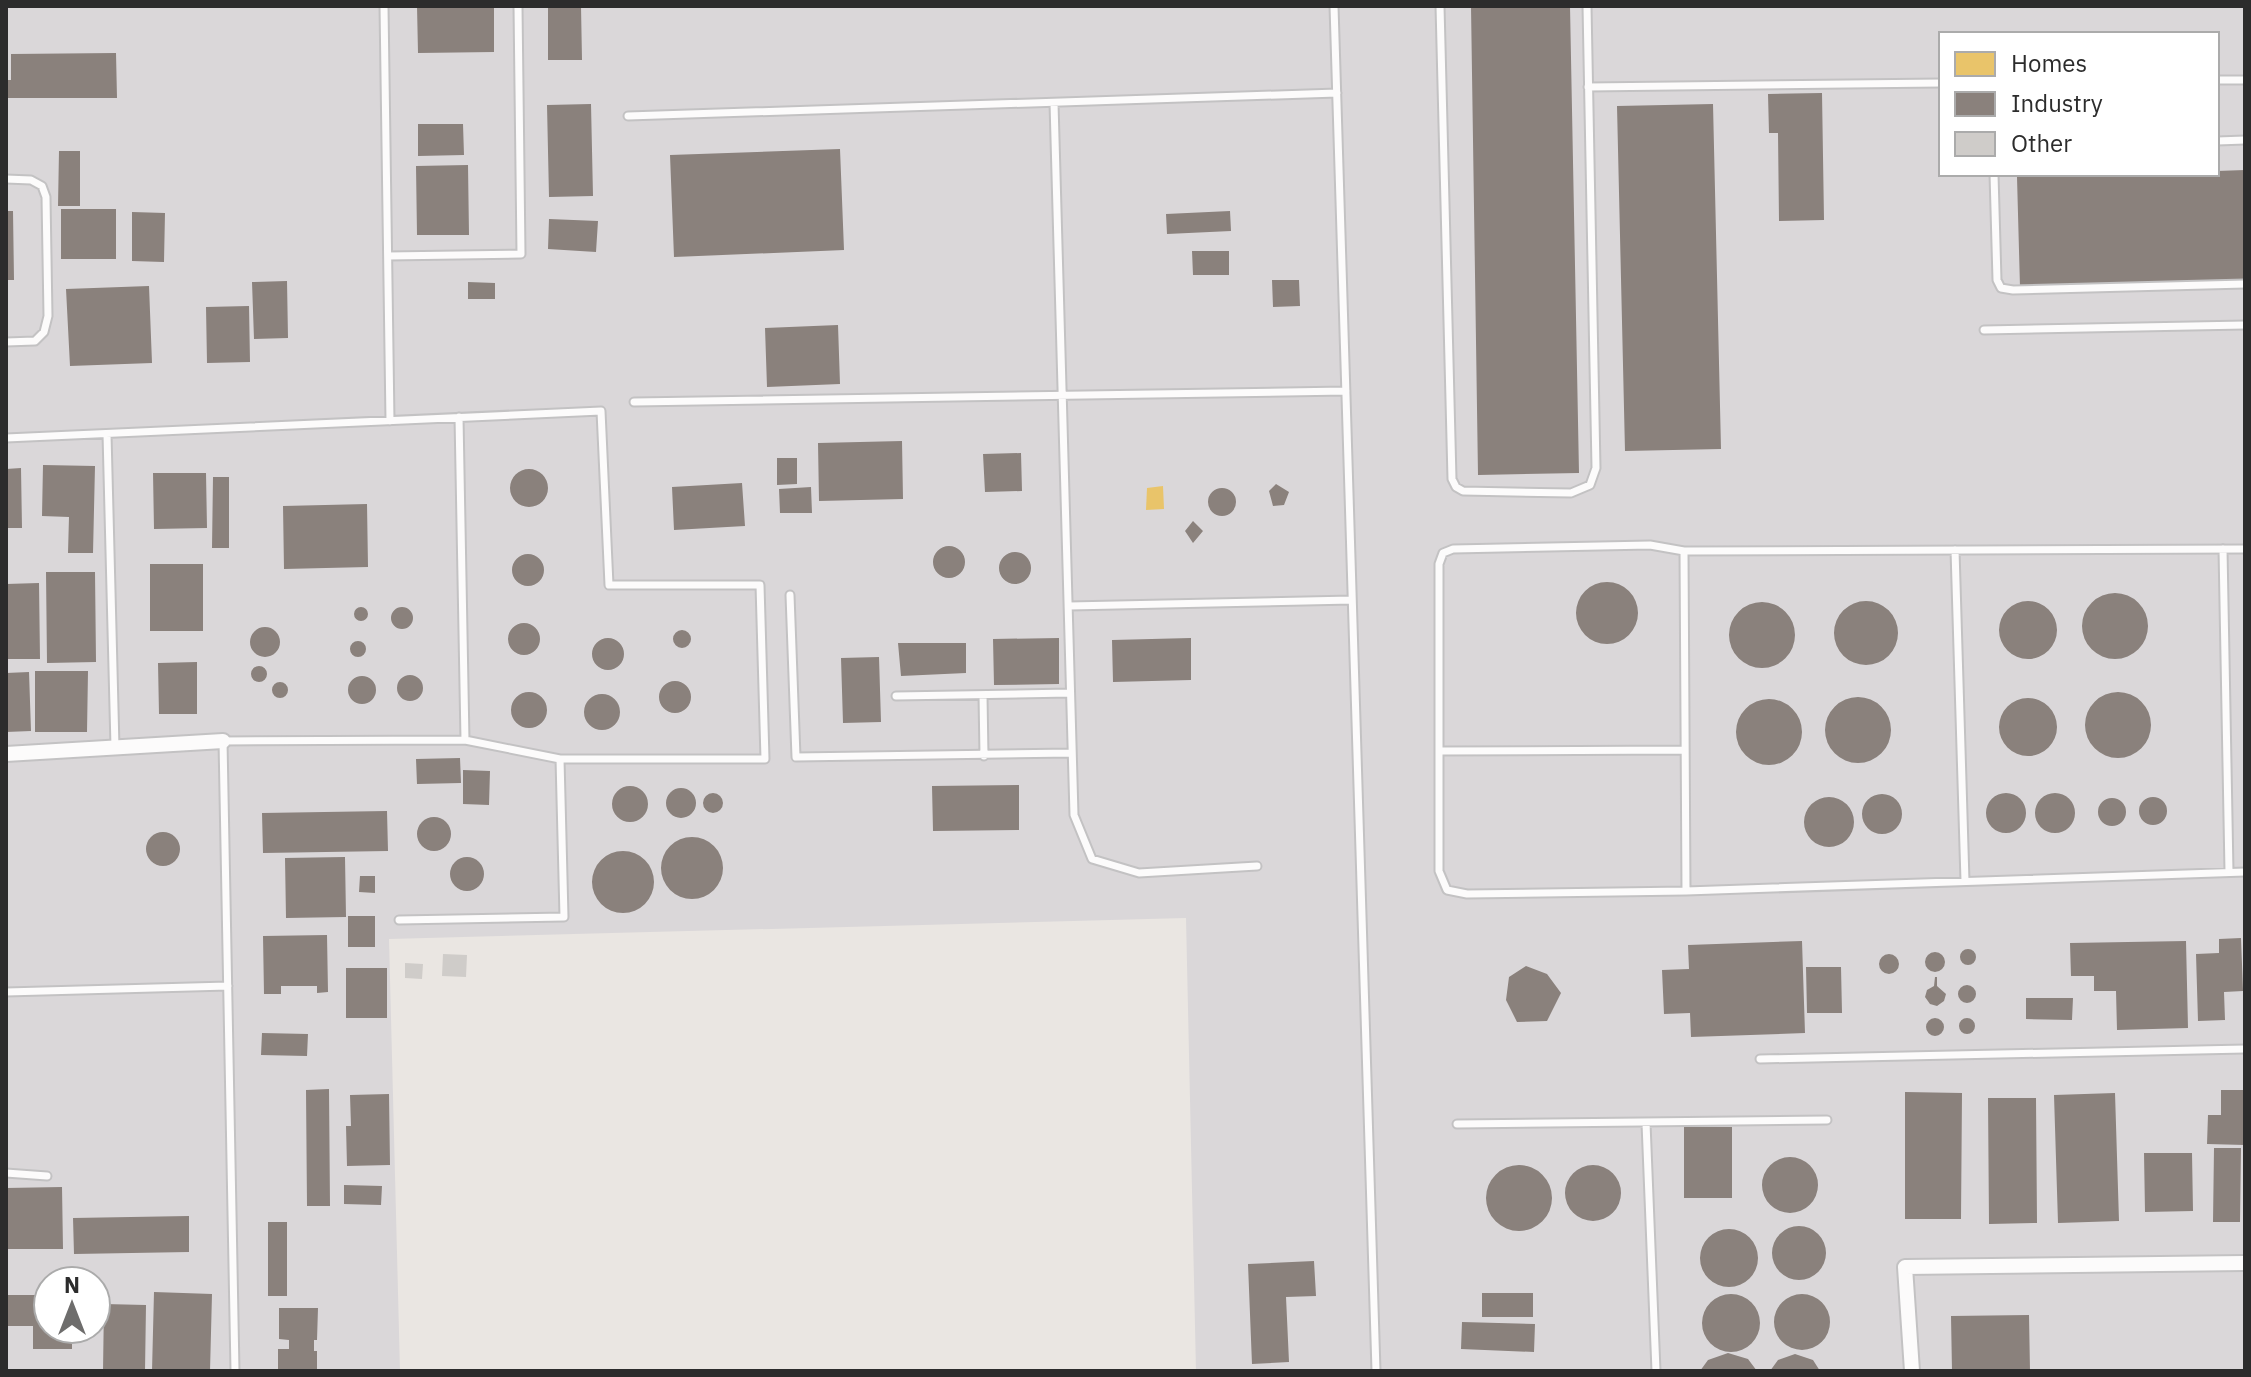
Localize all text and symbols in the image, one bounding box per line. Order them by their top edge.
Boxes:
legend [1939,32,2219,176]
text: Homes [2011,47,2087,79]
text: Industry [2011,87,2103,119]
text: Other [2011,127,2072,159]
north arrow [32,1265,112,1345]
text: N [64,1270,80,1299]

